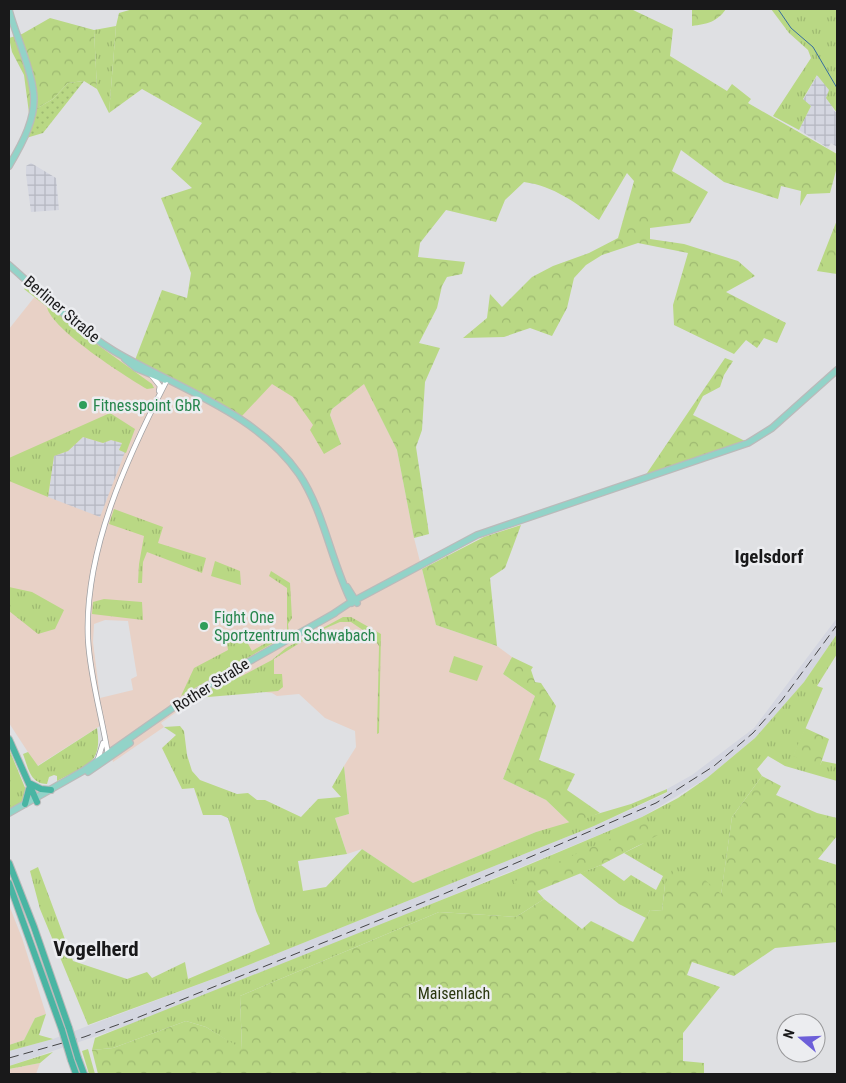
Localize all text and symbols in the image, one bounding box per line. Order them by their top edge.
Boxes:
street label: Berliner Straße [20,272,104,346]
place label: Fitnesspoint GbR [93,396,201,415]
marker: Fitnesspoint GbR [77,399,89,411]
district label: Igelsdorf [735,545,804,568]
place label: Fight One Sportzentrum Schwabach [214,608,376,645]
marker: Fight One Sportzentrum Schwabach [198,620,210,632]
street label: Rother Straße [169,654,253,716]
district label: Vogelherd [53,937,139,961]
park label: Maisenlach [418,984,490,1003]
north arrow [776,1013,826,1063]
text: N [780,1027,798,1040]

